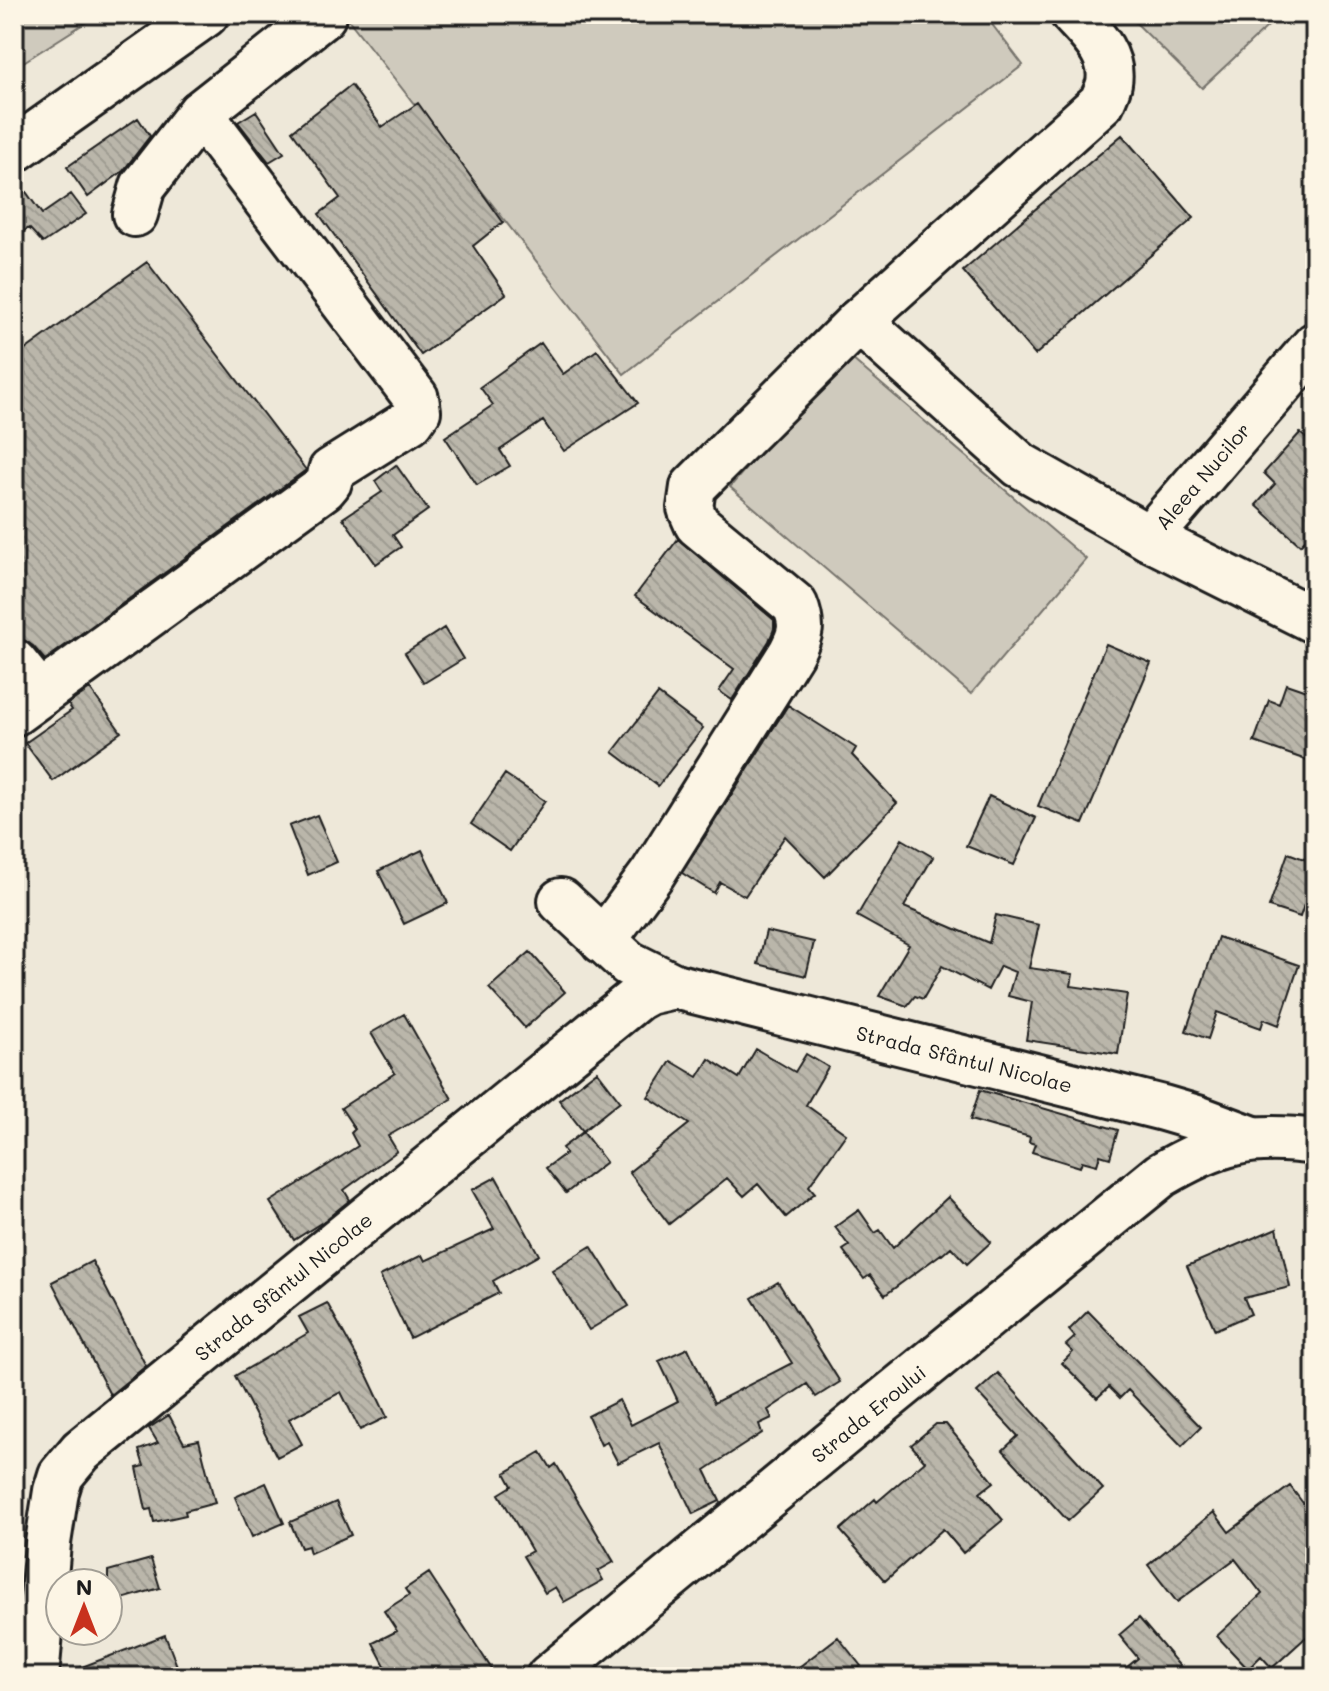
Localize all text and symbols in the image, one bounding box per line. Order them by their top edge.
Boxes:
street label: Aleea Nucilor [1149,417,1256,535]
street label: Strada Sfântul Nicolae [854,1019,1075,1098]
street label: Strada Sfântul Nicolae [189,1206,377,1366]
street label: Strada Eroului [806,1359,931,1468]
north arrow [44,1567,124,1647]
text: N [76,1572,92,1601]

